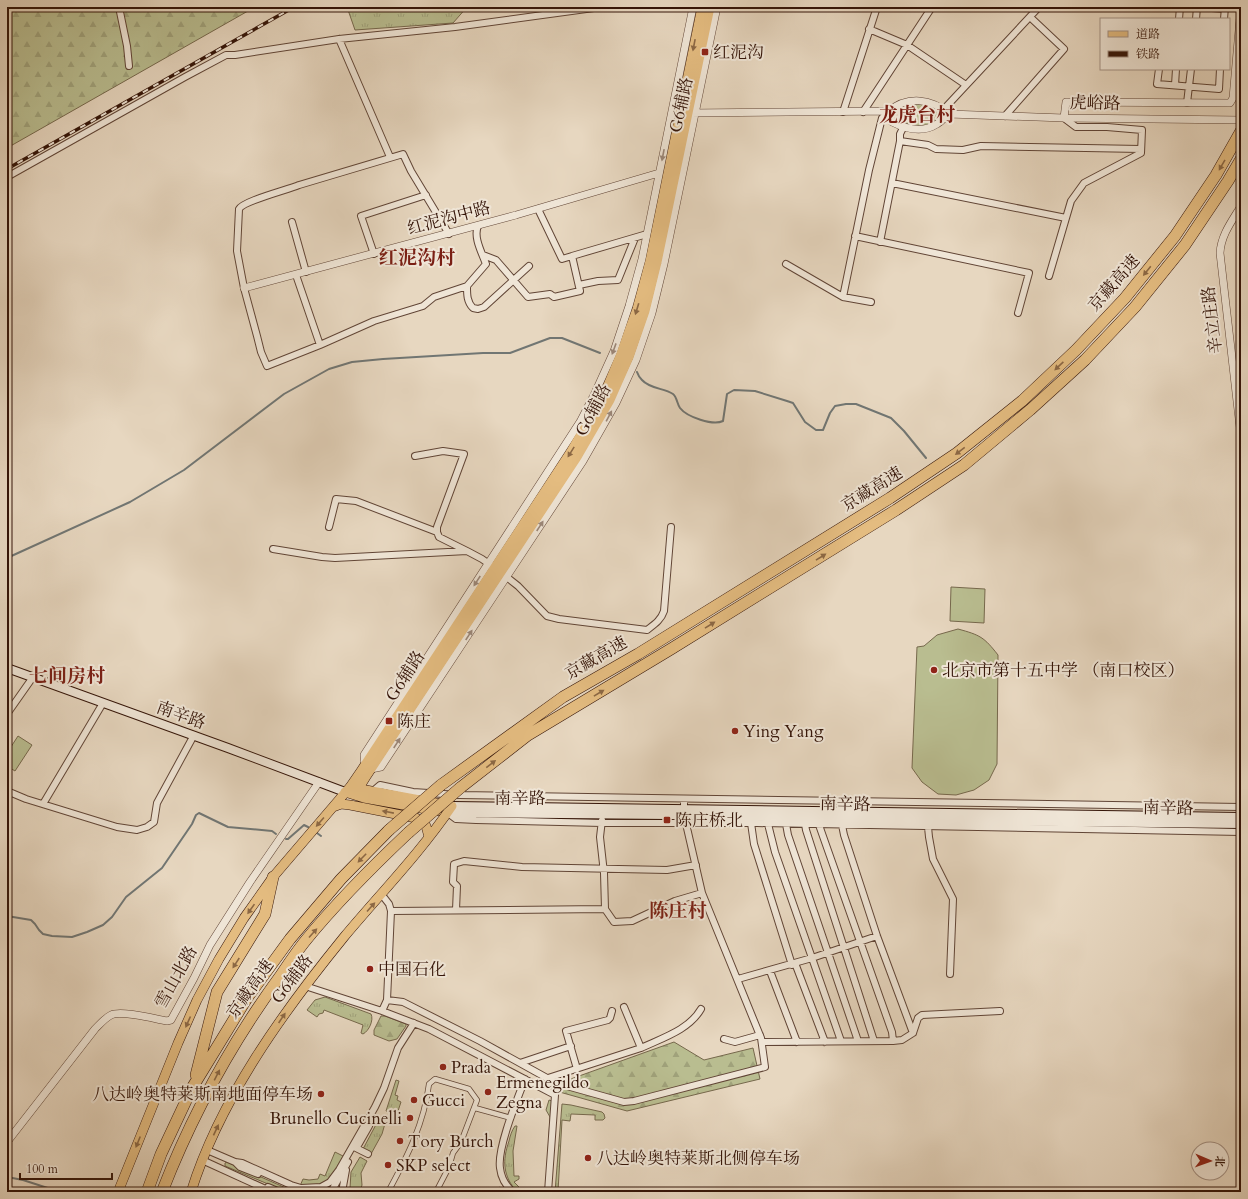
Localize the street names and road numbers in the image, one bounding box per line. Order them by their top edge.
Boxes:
street label: G6辅路 [664,75,698,135]
street label: 虎峪路 [1069,91,1121,115]
street label: 红泥沟中路 [405,196,493,240]
street label: 京藏高速 [1083,250,1145,316]
street label: 辛立庄路 [1196,285,1228,355]
street label: G6辅路 [570,380,616,440]
street label: 京藏高速 [837,461,907,517]
street label: 京藏高速 [561,631,631,685]
street label: G6辅路 [380,646,430,706]
street label: 南辛路 [153,695,209,735]
street label: 南辛路 [495,787,546,810]
street label: 南辛路 [819,792,871,816]
street label: 南辛路 [1142,796,1194,820]
street label: 雪山北路 [149,942,203,1012]
street label: G6辅路 [266,950,318,1008]
street label: 京藏高速 [221,955,279,1023]

